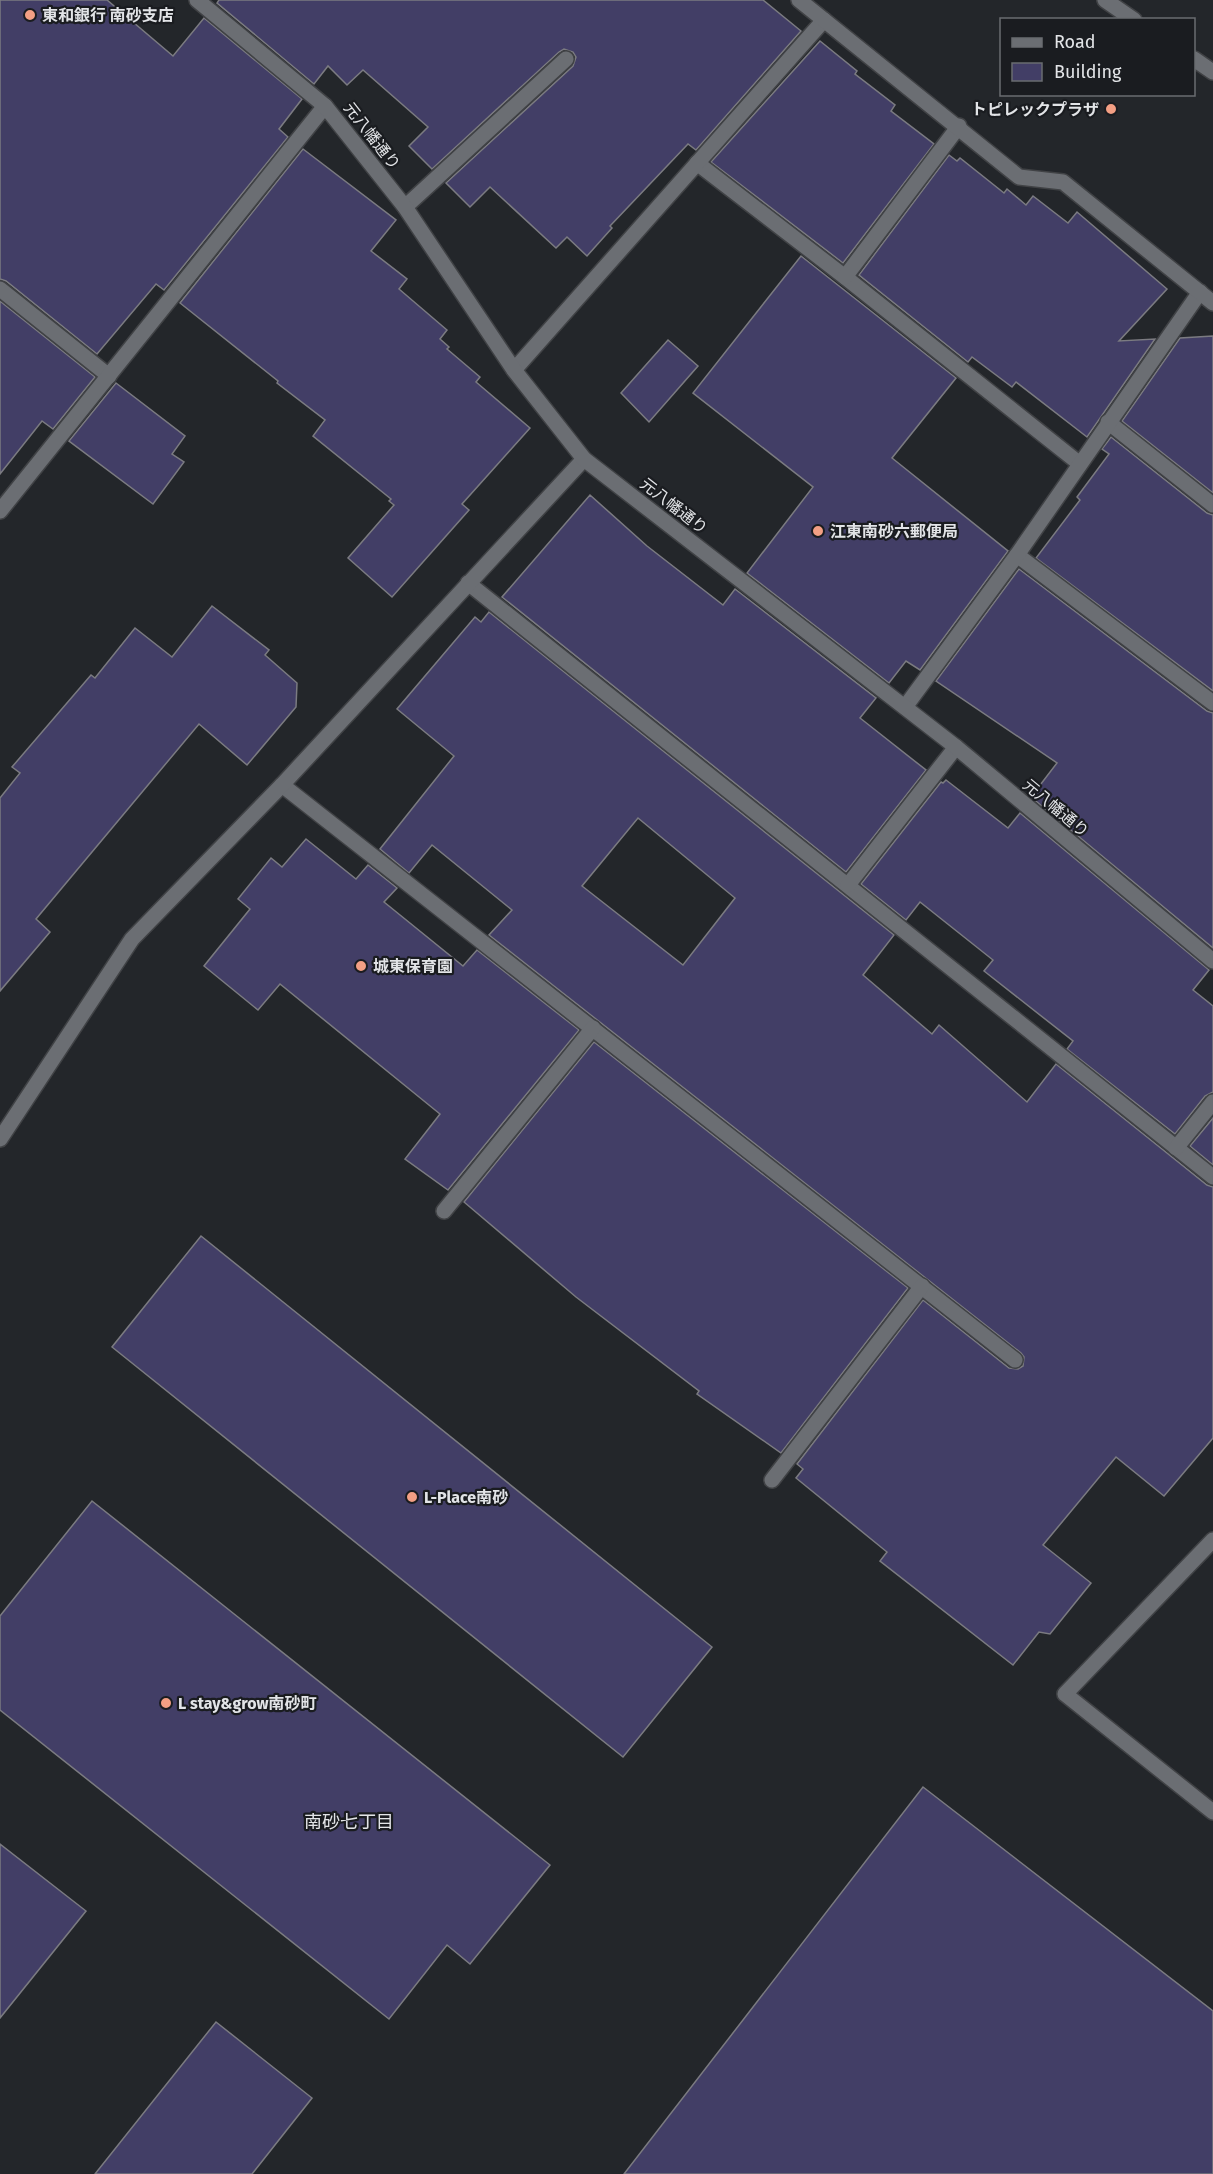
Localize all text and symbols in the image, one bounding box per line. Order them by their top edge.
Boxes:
place label: 東和銀行 南砂支店 [42,6,174,25]
marker: 東和銀行 南砂支店 [23,8,37,22]
legend [1000,18,1195,96]
text: Road [1054,31,1096,53]
text: Building [1054,61,1122,83]
street label: 元八幡通り [340,99,404,173]
place label: トピレックプラザ [971,100,1099,119]
marker: トピレックプラザ [1104,102,1118,116]
street label: 元八幡通り [637,474,711,538]
place label: 江東南砂六郵便局 [830,522,958,541]
marker: 江東南砂六郵便局 [811,524,825,538]
street label: 元八幡通り [1019,775,1093,841]
place label: 城東保育園 [373,957,453,976]
marker: 城東保育園 [354,959,368,973]
place label: L-Place南砂 [424,1488,508,1507]
marker: L-Place南砂 [405,1490,419,1504]
place label: L stay&grow南砂町 [178,1694,316,1713]
marker: L stay&grow南砂町 [159,1696,173,1710]
district label: 南砂七丁目 [304,1811,394,1833]

